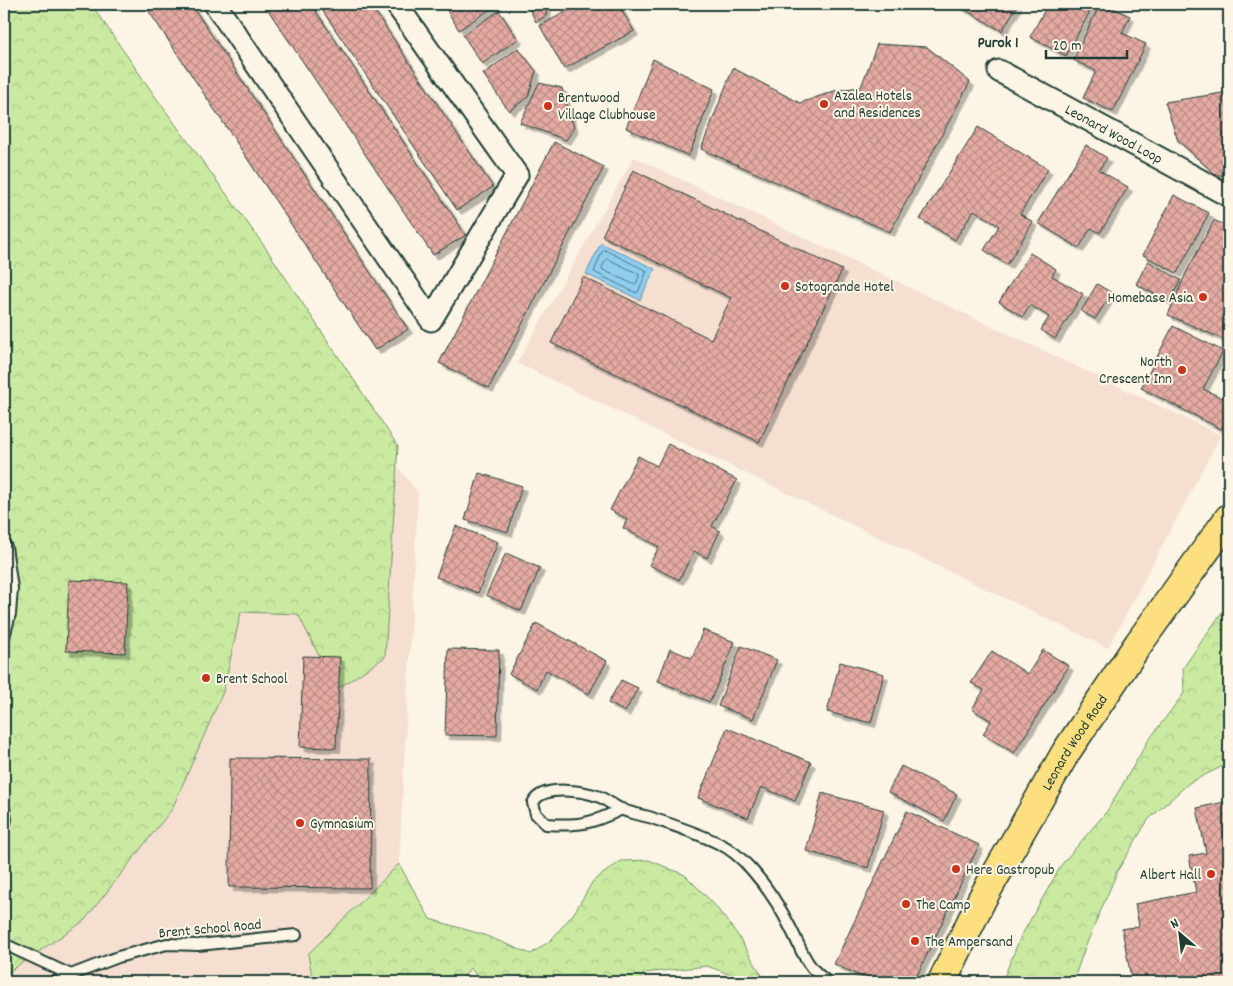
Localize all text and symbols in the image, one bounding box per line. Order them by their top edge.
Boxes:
scale bar [1046,28,1127,60]
district label: Purok 1 [978,32,1018,55]
text: 20 m [1053,36,1081,58]
place label: Azalea Hotels and Residences [834,86,921,125]
place label: Brentwood Village Clubhouse [558,88,656,127]
marker: Azalea Hotels and Residences [818,98,830,110]
marker: Brentwood Village Clubhouse [542,100,554,112]
street label: Leonard Wood Loop [1060,100,1166,171]
place label: Sotogrande Hotel [795,277,894,299]
marker: Sotogrande Hotel [779,280,791,292]
place label: Homebase Asia [1108,288,1194,310]
marker: Homebase Asia [1197,291,1209,303]
place label: North Crescent Inn [1099,352,1172,391]
marker: North Crescent Inn [1176,364,1188,376]
place label: Brent School [216,669,288,691]
marker: Brent School [200,672,212,684]
street label: Leonard Wood Road [1037,691,1114,795]
place label: Gymnasium [310,814,374,836]
marker: Gymnasium [294,817,306,829]
place label: Here Gastropub [966,860,1054,882]
marker: Here Gastropub [950,863,962,875]
place label: Albert Hall [1140,865,1201,887]
marker: Albert Hall [1205,868,1217,880]
place label: The Camp [916,895,971,917]
marker: The Camp [900,898,912,910]
north arrow [1156,908,1206,958]
text: N [1167,914,1183,935]
street label: Brent School Road [158,915,262,945]
place label: The Ampersand [925,932,1013,954]
marker: The Ampersand [909,935,921,947]

